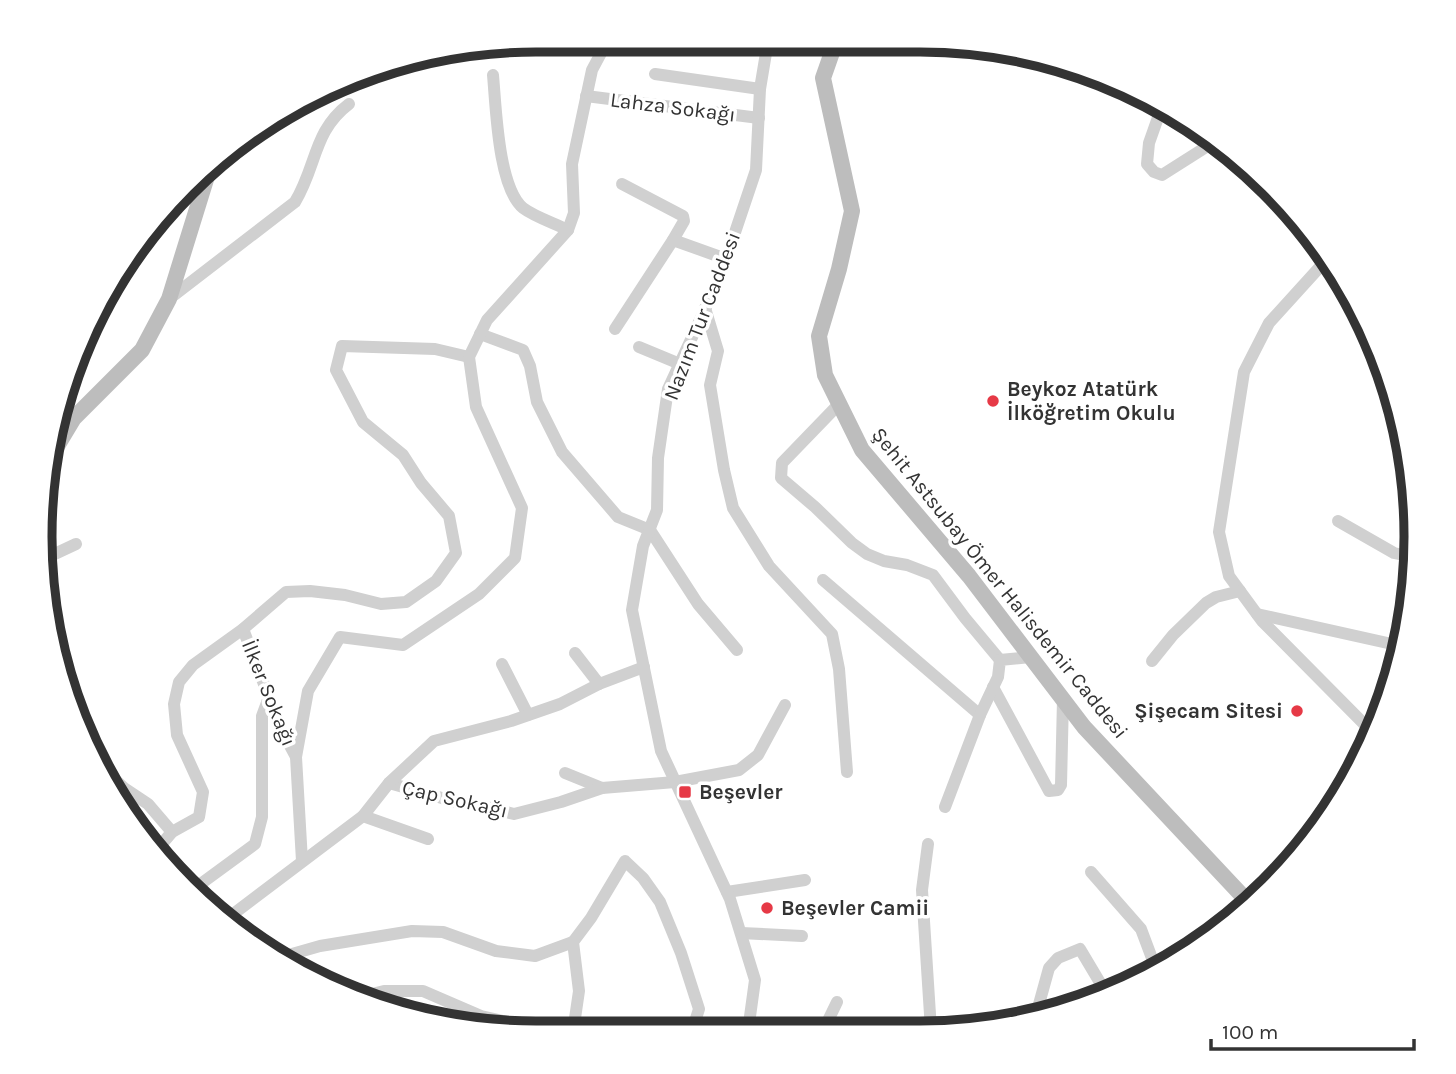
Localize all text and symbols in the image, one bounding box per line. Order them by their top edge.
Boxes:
street label: Lahza Sokağı [609,87,737,127]
street label: Nazım Tur Caddesi [659,228,745,404]
place label: Beykoz Atatürk İlköğretim Okulu [1007,377,1176,425]
marker: Beykoz Atatürk İlköğretim Okulu [985,393,1001,409]
street label: Şehit Astsubay Ömer Halisdemir Caddesi [867,423,1133,743]
street label: İlker Sokağı [237,636,301,750]
place label: Şişecam Sitesi [1134,699,1283,723]
marker: Şişecam Sitesi [1289,703,1305,719]
street label: Çap Sokağı [400,775,510,823]
place label: Beşevler [699,780,783,804]
marker: Beşevler [677,784,693,800]
place label: Beşevler Camii [781,896,929,920]
marker: Beşevler Camii [759,900,775,916]
scale bar [1211,1007,1414,1052]
text: 100 m [1222,1020,1279,1044]

